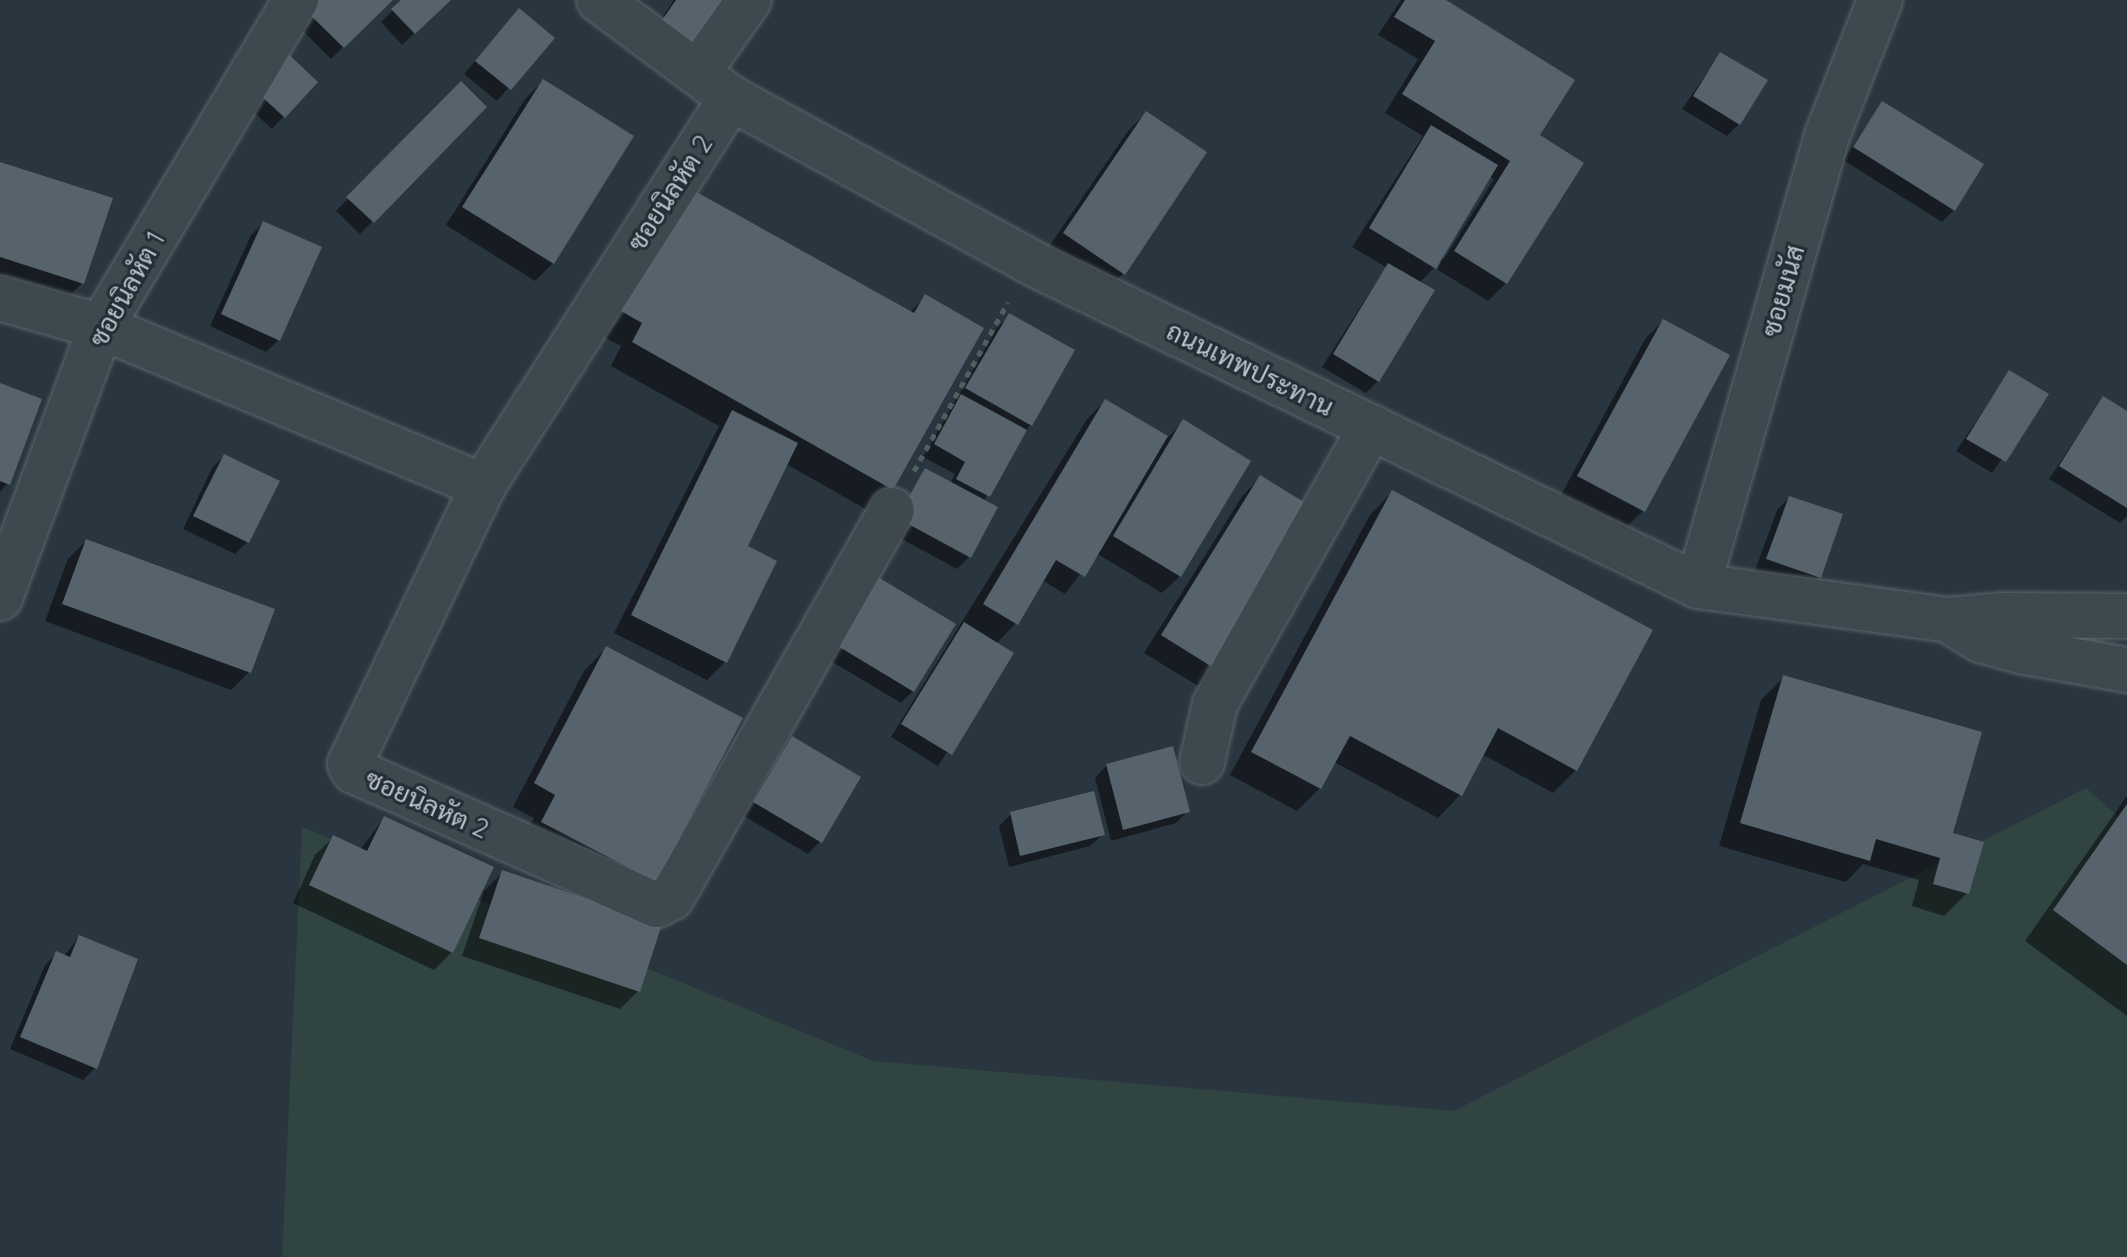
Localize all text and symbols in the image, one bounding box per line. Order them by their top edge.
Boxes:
street label: ซอยนิลหัต 2 [621,129,719,257]
street label: ซอยนิลหัต 1 [83,226,171,352]
street label: ซอยมนัส [1755,242,1811,340]
street label: ถนนเทพประทาน [1161,315,1339,423]
street label: ซอยนิลหัต 2 [361,763,493,845]

